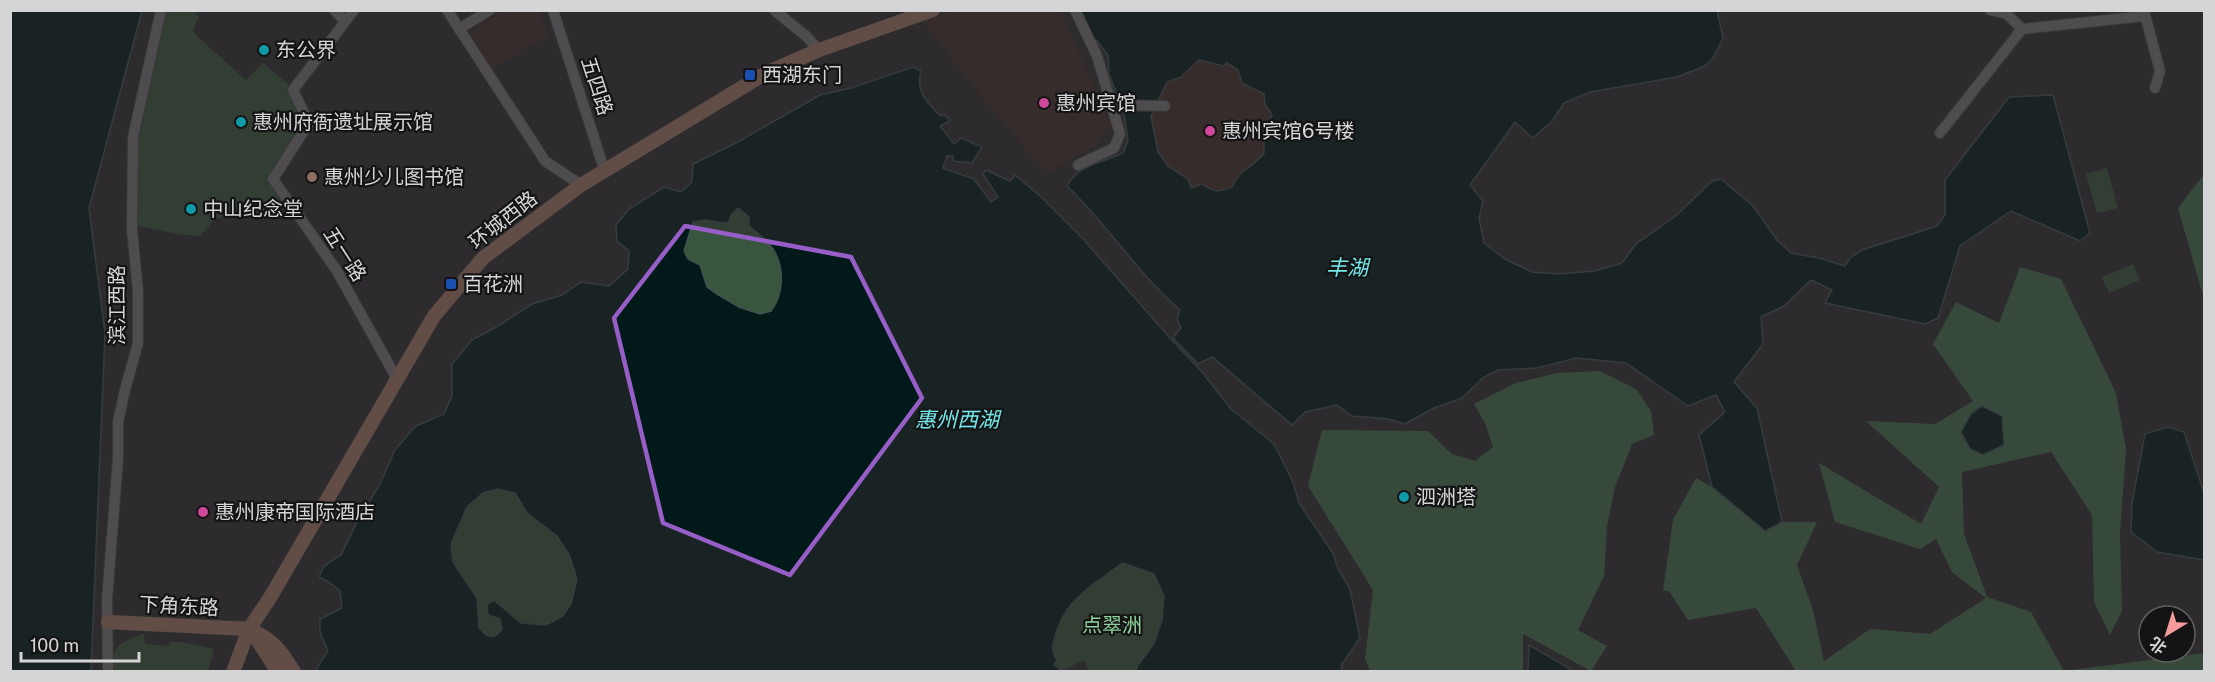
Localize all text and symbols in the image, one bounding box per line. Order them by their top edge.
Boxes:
place label: 东公界 [276,38,336,62]
marker: 东公界 [257,43,271,57]
street label: 五四路 [576,54,618,118]
place label: 西湖东门 [762,63,842,87]
marker: 西湖东门 [743,68,757,82]
place label: 惠州宾馆 [1056,91,1136,115]
marker: 惠州宾馆 [1037,96,1051,110]
place label: 惠州府衙遗址展示馆 [253,110,433,134]
marker: 惠州府衙遗址展示馆 [234,115,248,129]
place label: 惠州宾馆6号楼 [1222,119,1354,143]
marker: 惠州宾馆6号楼 [1203,124,1217,138]
place label: 惠州少儿图书馆 [324,165,464,189]
marker: 惠州少儿图书馆 [305,170,319,184]
street label: 环城西路 [464,186,542,254]
place label: 中山纪念堂 [203,197,303,221]
marker: 中山纪念堂 [184,202,198,216]
street label: 五一路 [319,222,371,286]
water label: 丰湖 [1326,255,1371,280]
street label: 滨江西路 [105,265,129,345]
place label: 百花洲 [463,272,523,296]
marker: 百花洲 [444,277,458,291]
water label: 惠州西湖 [915,407,1002,432]
place label: 泗洲塔 [1416,485,1476,509]
marker: 泗洲塔 [1397,490,1411,504]
place label: 惠州康帝国际酒店 [215,500,375,524]
marker: 惠州康帝国际酒店 [196,505,210,519]
street label: 下角东路 [138,592,220,620]
north arrow [2137,604,2197,664]
park label: 点翠洲 [1082,613,1142,637]
scale bar [21,625,140,663]
text: 北 [2146,633,2170,658]
text: 100 m [30,635,79,656]

